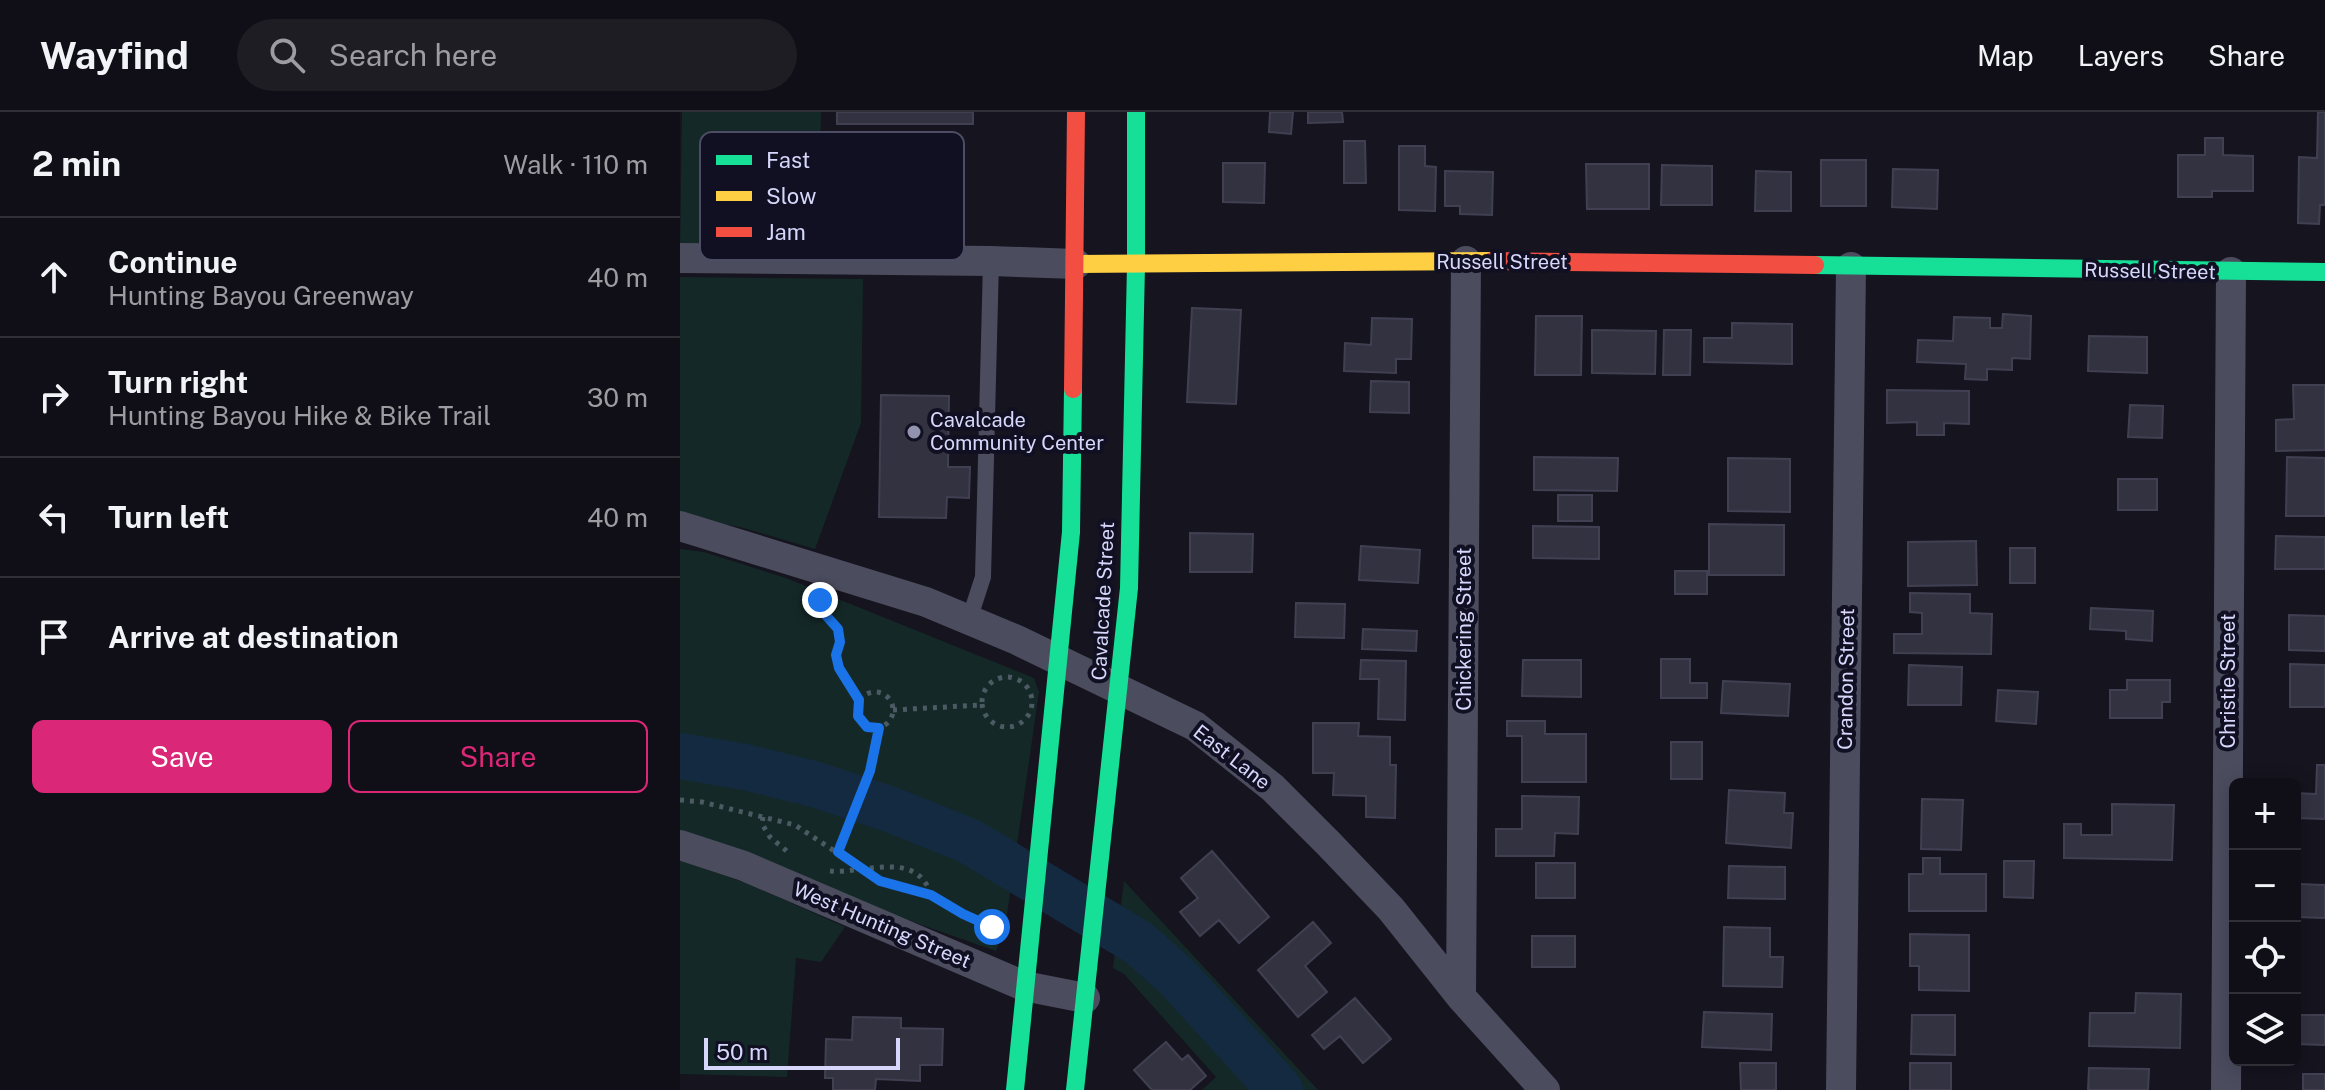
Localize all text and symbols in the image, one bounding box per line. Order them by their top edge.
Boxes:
search box [237,19,797,91]
text: Wayfind [40,33,189,78]
icon: search [265,33,309,77]
text: Search here [329,37,497,73]
text: Map [1977,39,2034,72]
text: Layers [2078,39,2164,72]
text: Share [2208,39,2285,72]
legend [700,132,964,260]
text: 2 min [32,144,121,184]
text: Fast [766,147,810,173]
text: Walk · 110 m [503,149,648,180]
text: Slow [766,183,816,209]
text: Jam [766,219,806,245]
text: Continue [108,244,238,280]
street label: Russell Street [1436,250,1568,274]
icon: ahead [32,255,76,299]
street label: Russell Street [2084,258,2216,284]
text: 40 m [587,262,648,293]
text: Hunting Bayou Greenway [108,280,414,311]
text: Turn right [108,364,248,400]
icon: right [32,375,76,419]
text: 30 m [587,382,648,413]
text: Hunting Bayou Hike & Bike Trail [108,400,491,431]
place label: Cavalcade Community Center [930,408,1104,455]
marker: Cavalcade Community Center [905,423,923,441]
icon: left [32,495,76,539]
text: Turn left [108,499,229,535]
text: 40 m [587,502,648,533]
street label: Cavalcade Street [1087,521,1119,681]
street label: Chickering Street [1452,547,1476,711]
route end [802,582,838,618]
street label: Crandon Street [1833,608,1859,750]
street label: Christie Street [2216,613,2240,749]
icon: arrive [32,615,76,659]
text: Arrive at destination [108,619,399,655]
button: Save [32,720,332,793]
button: Share [348,720,648,793]
street label: East Lane [1189,720,1275,794]
map controls [2229,778,2301,1066]
button: + [2229,778,2301,850]
button: − [2229,850,2301,922]
street label: West Hunting Street [790,877,974,973]
route start [974,909,1010,945]
button: locate [2229,922,2301,994]
button: layers [2229,994,2301,1066]
scale bar [704,1034,900,1070]
text: 50 m [716,1039,768,1065]

